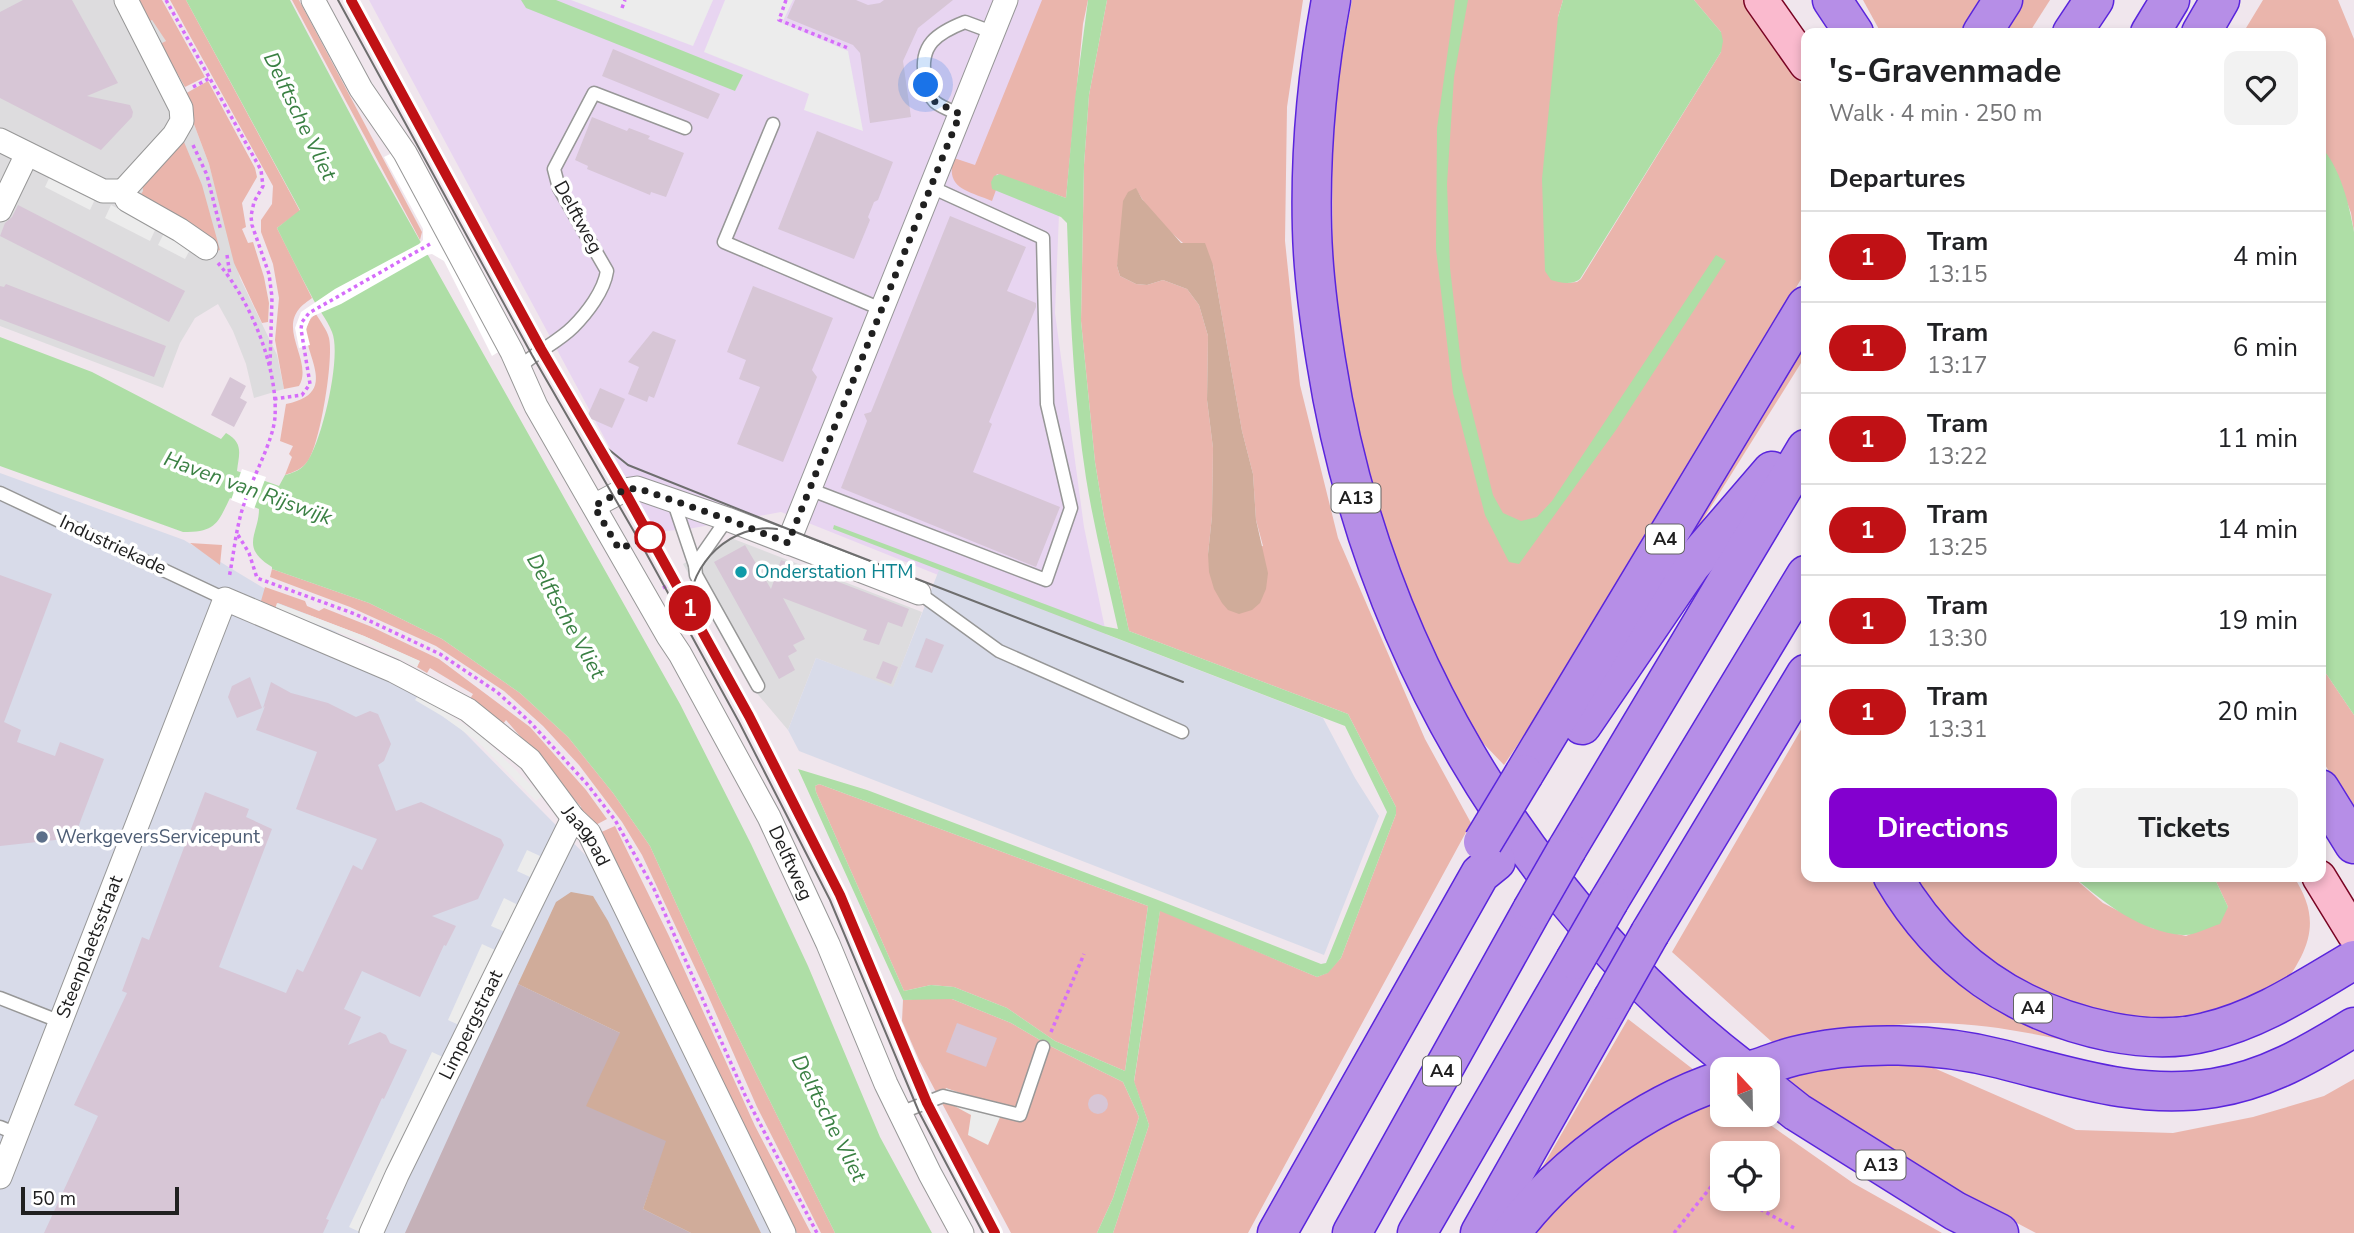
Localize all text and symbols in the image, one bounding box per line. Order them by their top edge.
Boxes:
water label: Delftsche Vliet [257,47,343,185]
text: 's-Gravenmade [1829,49,2061,94]
button: heart [2224,51,2298,125]
your location [908,67,943,102]
text: Walk · 4 min · 250 m [1829,98,2042,129]
text: Departures [1829,161,1965,196]
street label: Delftweg [547,176,609,258]
text: Tram [1927,224,1988,259]
text: 4 min [2233,239,2298,274]
text: 1 [1860,241,1875,273]
text: 13:15 [1927,259,1987,290]
text: Tram [1927,315,1988,350]
text: 6 min [2233,330,2298,365]
text: 1 [1860,332,1875,364]
text: 13:17 [1927,350,1987,381]
text: Tram [1927,406,1988,441]
text: 11 min [2217,421,2298,456]
text: 1 [1860,423,1875,455]
text: 13:22 [1927,441,1987,472]
water label: Haven van Rijswijk [160,445,336,532]
road number: A13 [1332,484,1380,512]
text: Tram [1927,497,1988,532]
street label: Industriekade [55,509,171,581]
text: 14 min [2217,512,2298,547]
text: 1 [1860,514,1875,546]
unlabelled marker [635,522,665,552]
road number: A4 [1646,524,1684,554]
text: 13:25 [1927,532,1987,563]
water label: Delftsche Vliet [520,548,612,684]
place label: Onderstation HTM [755,559,913,585]
marker: Onderstation HTM [733,564,749,580]
line badge: 1 [667,585,713,631]
text: Tram [1927,588,1988,623]
text: 1 [683,592,697,624]
text: 19 min [2217,603,2298,638]
text: 1 [1860,605,1875,637]
text: 13:30 [1927,623,1987,654]
text: Tram [1927,679,1988,714]
text: 20 min [2217,694,2298,729]
text: 1 [1860,696,1875,728]
text: 13:31 [1927,714,1987,745]
button: Directions [1829,788,2057,868]
button: Tickets [2071,788,2298,868]
street label: Jaagpad [555,800,616,871]
street label: Delftweg [762,821,819,904]
place label: WerkgeversServicepunt [56,824,260,850]
marker: WerkgeversServicepunt [34,829,50,845]
street label: Steenplaetsstraat [50,871,129,1022]
street label: Limpergstraat [433,965,509,1084]
road number: A4 [2014,993,2052,1023]
water label: Delftsche Vliet [785,1050,873,1187]
road number: A4 [1423,1056,1461,1086]
north arrow [1710,1057,1780,1127]
map controls [1710,1057,1780,1211]
button: locate [1710,1141,1780,1211]
road number: A13 [1856,1150,1906,1180]
scale bar [21,1184,178,1216]
text: 50 m [32,1186,76,1212]

